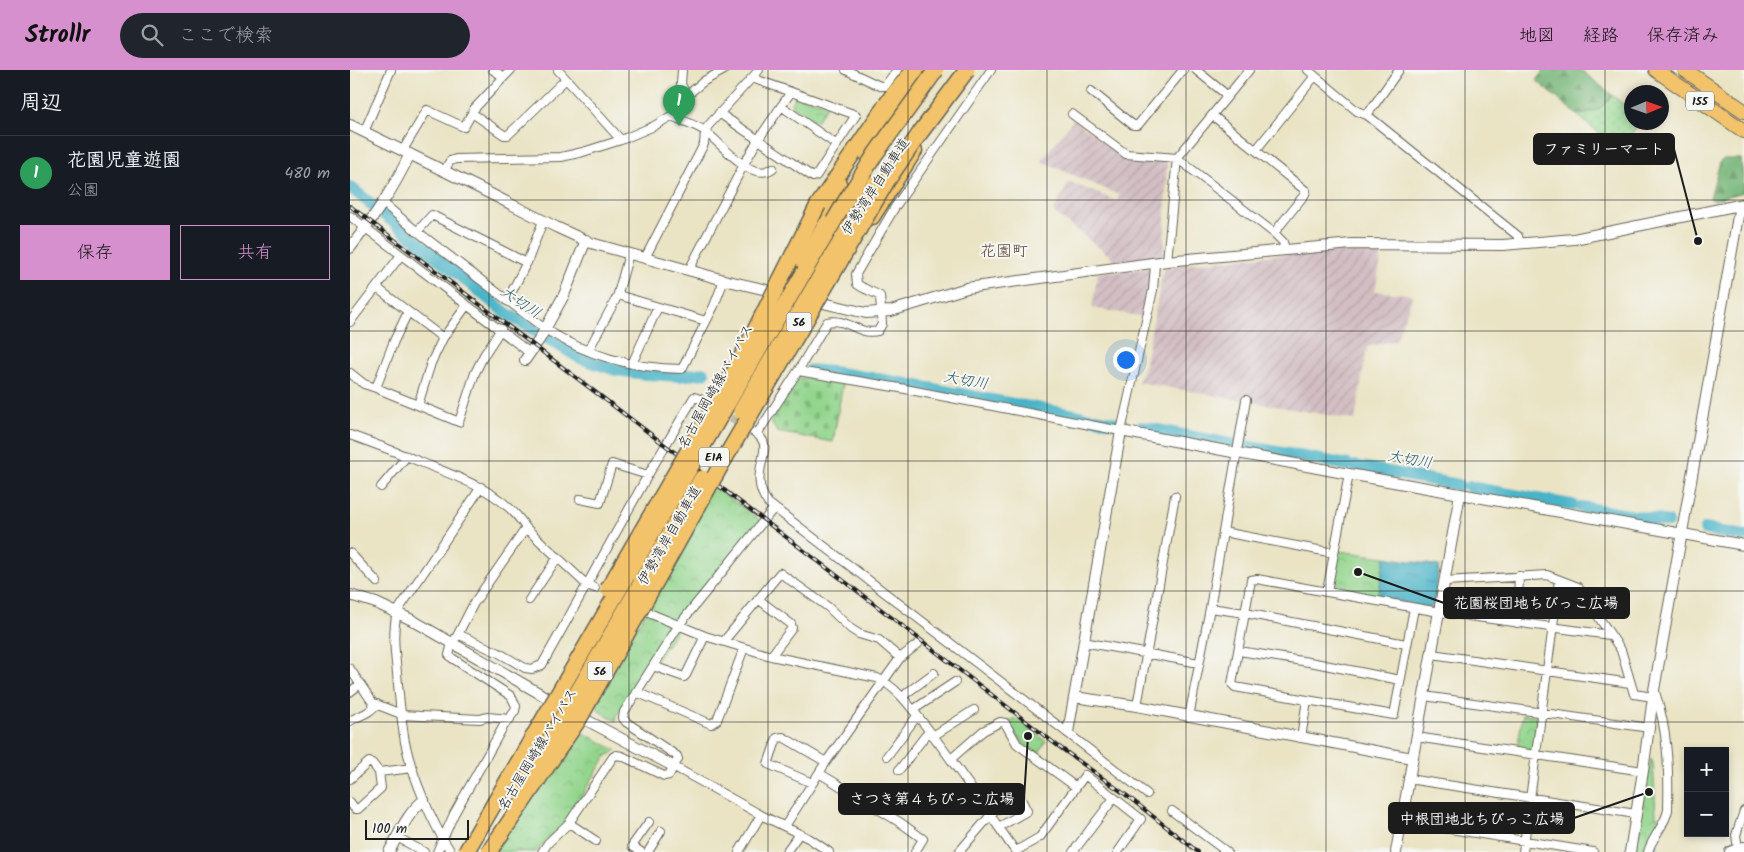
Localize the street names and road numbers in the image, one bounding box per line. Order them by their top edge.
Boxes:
road number: 155 [1686,92,1714,110]
street label: 伊勢湾岸自動車道 [836,134,916,240]
road number: 56 [786,312,812,332]
street label: 名古屋岡崎線バイパス [672,320,759,453]
road number: E1A [699,448,729,467]
street label: 伊勢湾岸自動車道 [632,482,707,589]
road number: 56 [588,662,612,680]
street label: 名古屋岡崎線バイパス [492,684,583,815]

